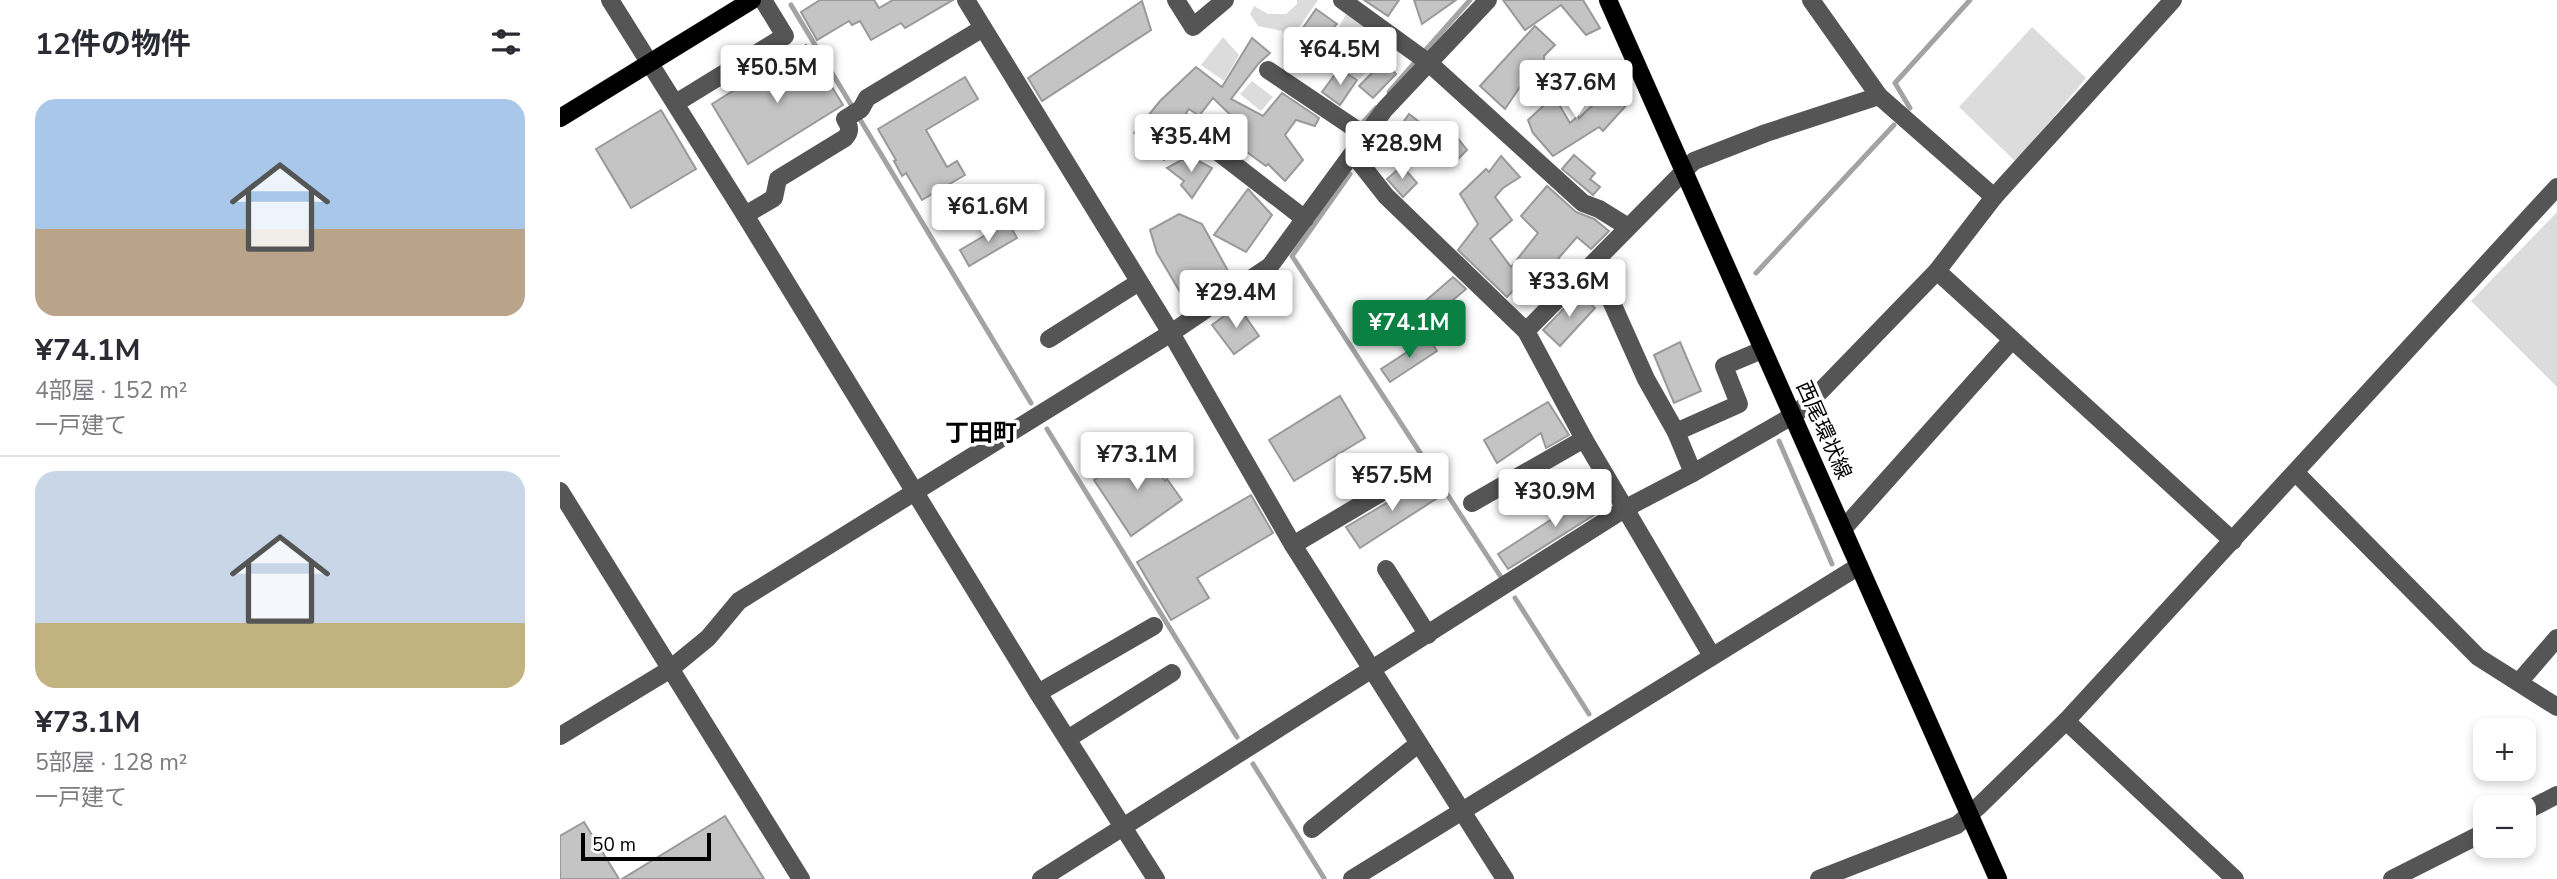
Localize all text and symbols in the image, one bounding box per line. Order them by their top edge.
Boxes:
icon: filters [487,23,525,61]
text: 12件の物件 [35,24,191,65]
pin: ¥64.5M [1283,28,1397,87]
text: ¥64.5M [1300,34,1380,65]
pin: ¥50.5M [720,46,834,105]
text: ¥50.5M [737,52,817,83]
pin: ¥37.6M [1519,60,1633,120]
text: ¥37.6M [1536,67,1616,98]
pin: ¥35.4M [1134,114,1248,174]
text: ¥35.4M [1151,121,1231,152]
pin: ¥28.9M [1345,122,1459,181]
text: ¥28.9M [1362,128,1442,159]
icon: home [217,144,343,270]
pin: ¥61.6M [931,184,1045,244]
text: ¥61.6M [948,191,1028,222]
pin: ¥33.6M [1512,260,1626,319]
text: ¥33.6M [1529,266,1609,297]
pin: ¥29.4M [1179,270,1293,330]
text: ¥29.4M [1196,277,1276,308]
pin: ¥74.1M [1352,300,1466,360]
text: ¥74.1M [1369,307,1449,338]
text: ¥74.1M [35,330,140,371]
text: 4部屋 · 152 m² [35,375,188,406]
street label: 西尾環状線 [1790,376,1858,484]
text: 一戸建て [35,410,127,441]
district label: 丁田町 [945,417,1017,449]
pin: ¥73.1M [1080,433,1194,492]
text: ¥73.1M [1097,439,1177,470]
pin: ¥57.5M [1335,454,1449,513]
text: ¥57.5M [1352,460,1432,491]
pin: ¥30.9M [1498,470,1612,529]
text: ¥30.9M [1515,476,1595,507]
icon: home [217,516,343,642]
text: ¥73.1M [35,702,140,743]
map controls [2473,718,2536,858]
button: + [2473,718,2536,781]
text: 5部屋 · 128 m² [35,747,188,778]
text: 一戸建て [35,782,127,813]
button: − [2473,795,2536,858]
scale bar [581,830,710,862]
text: 50 m [592,832,636,858]

